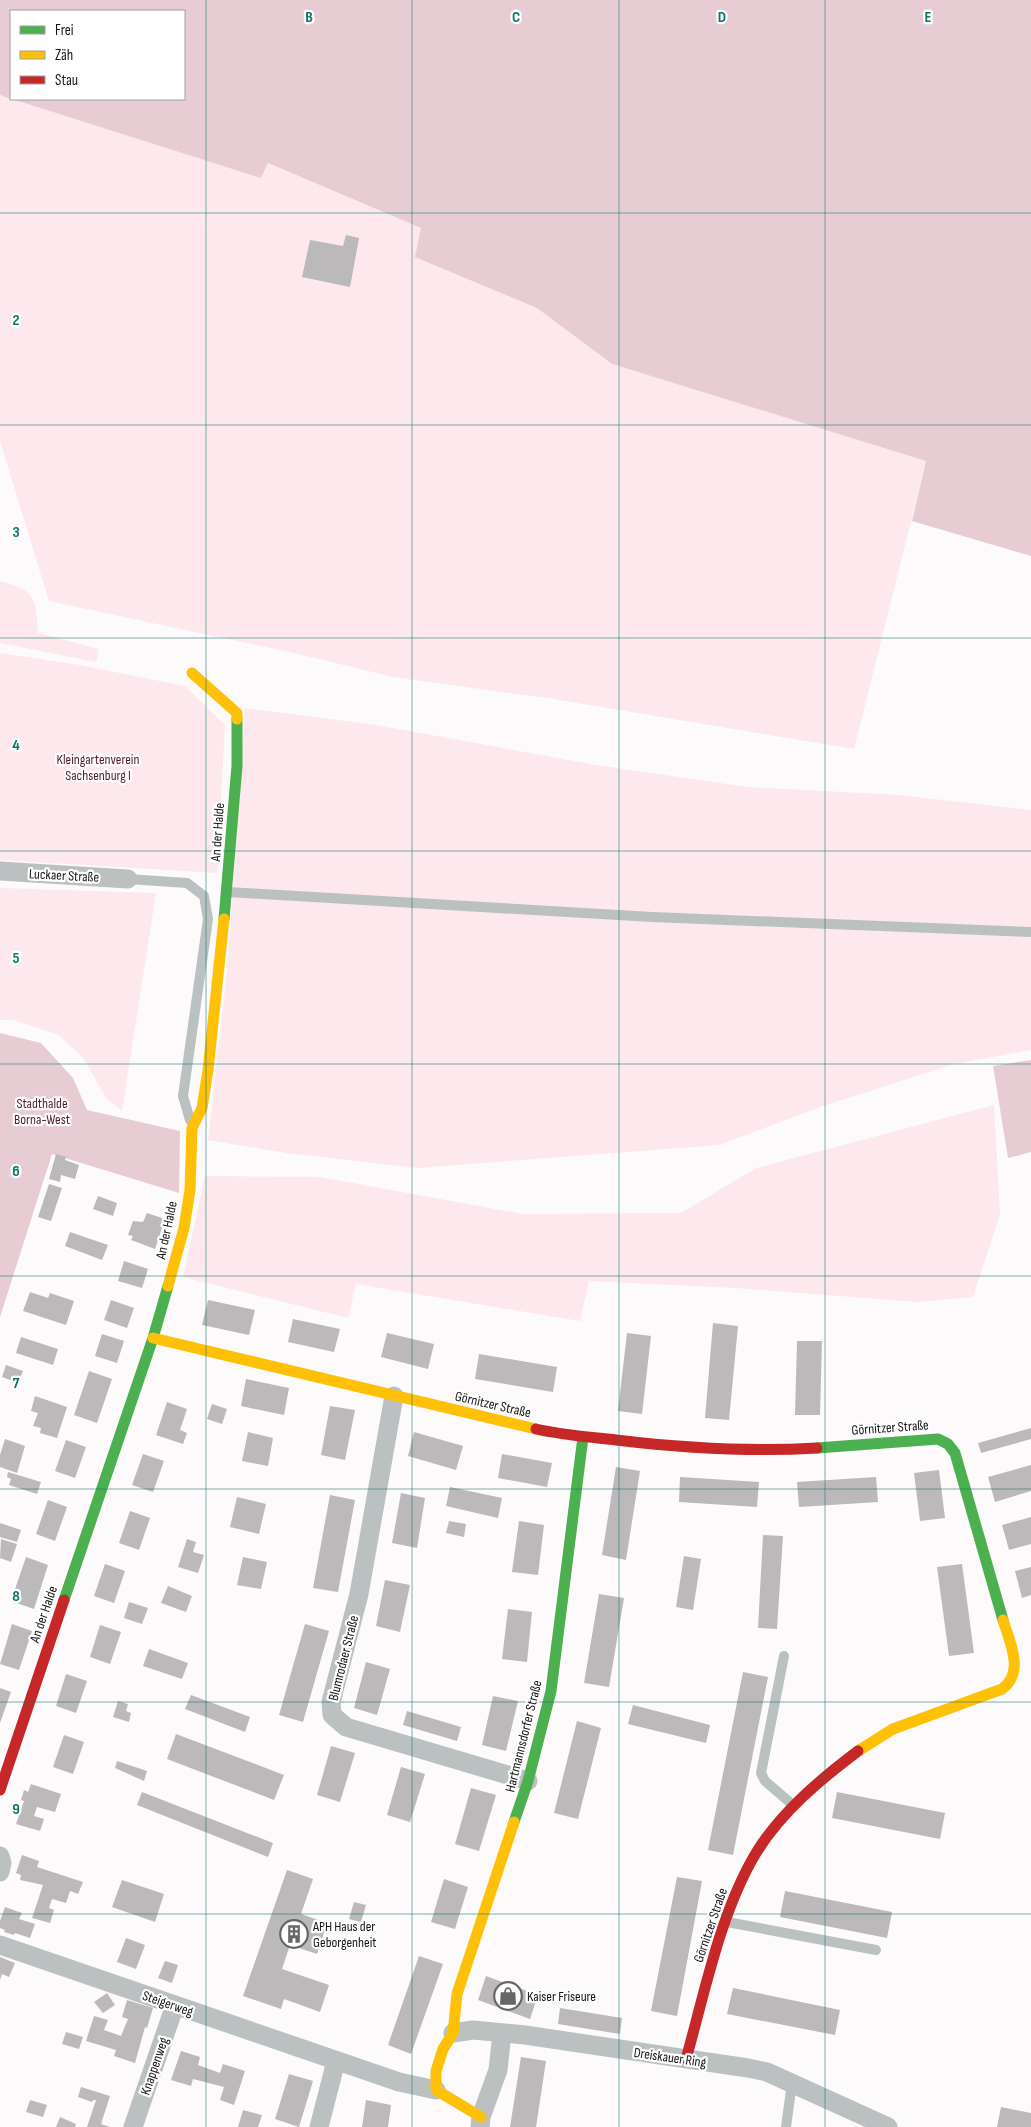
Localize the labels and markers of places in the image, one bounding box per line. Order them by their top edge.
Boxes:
place label: APH Haus der Geborgenheit [312,1918,377,1951]
building icon: APH Haus der Geborgenheit [279,1919,309,1949]
shop icon: Kaiser Friseure [493,1981,523,2011]
place label: Kaiser Friseure [527,1988,596,2005]

